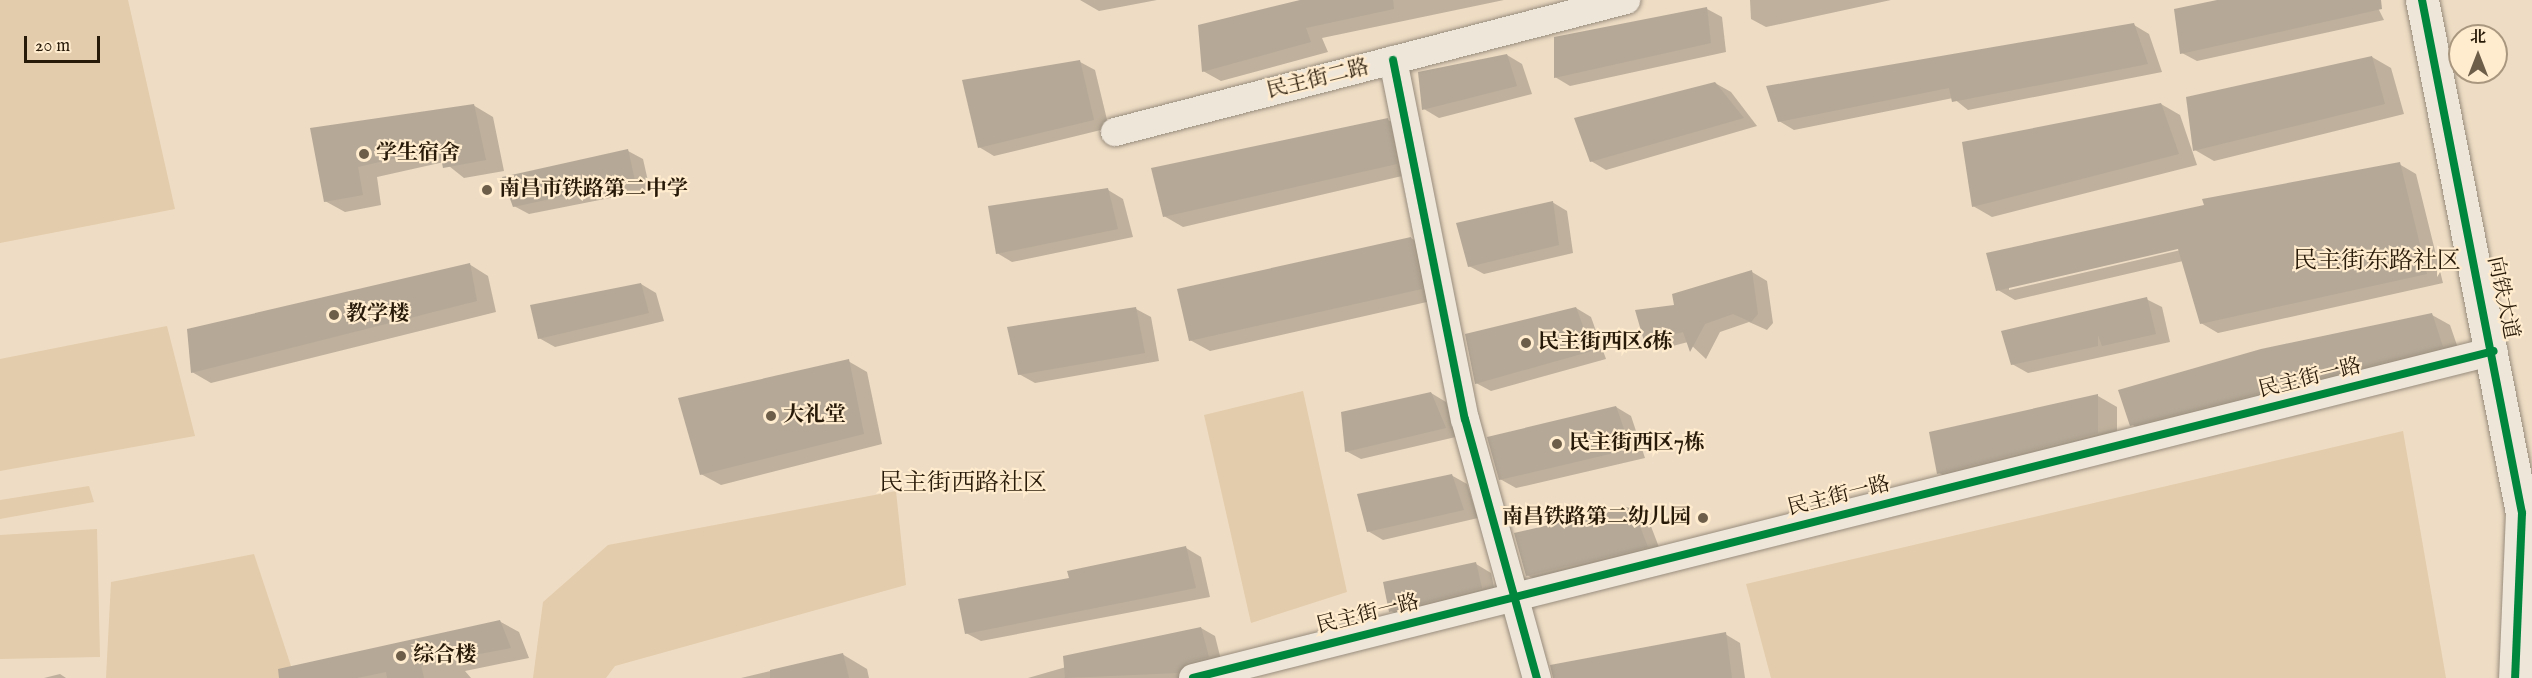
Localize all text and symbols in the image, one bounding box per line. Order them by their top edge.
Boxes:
scale bar [27,24,104,62]
north arrow [2448,24,2508,84]
text: 北 [2470,28,2486,48]
text: 20 m [35,35,70,58]
street label: 民主街二路 [1264,55,1372,105]
place label: 学生宿舍 [376,141,460,167]
marker: 学生宿舍 [357,147,371,161]
place label: 南昌市铁路第二中学 [499,177,688,203]
marker: 南昌市铁路第二中学 [480,183,494,197]
district label: 民主街东路社区 [2293,248,2461,276]
street label: 向铁大道 [2481,254,2523,342]
place label: 教学楼 [346,302,409,328]
marker: 教学楼 [327,308,341,322]
place label: 民主街西区6栋 [1538,330,1673,356]
marker: 民主街西区6栋 [1519,336,1533,350]
street label: 民主街一路 [2256,354,2364,404]
place label: 大礼堂 [783,403,846,429]
marker: 大礼堂 [764,409,778,423]
place label: 民主街西区7栋 [1569,431,1705,457]
marker: 民主街西区7栋 [1550,437,1564,451]
district label: 民主街西路社区 [879,470,1047,498]
street label: 民主街一路 [1785,472,1893,522]
place label: 南昌铁路第二幼儿园 [1502,505,1691,531]
marker: 南昌铁路第二幼儿园 [1696,511,1710,525]
street label: 民主街一路 [1314,590,1422,640]
place label: 综合楼 [413,643,476,669]
marker: 综合楼 [394,649,408,663]

